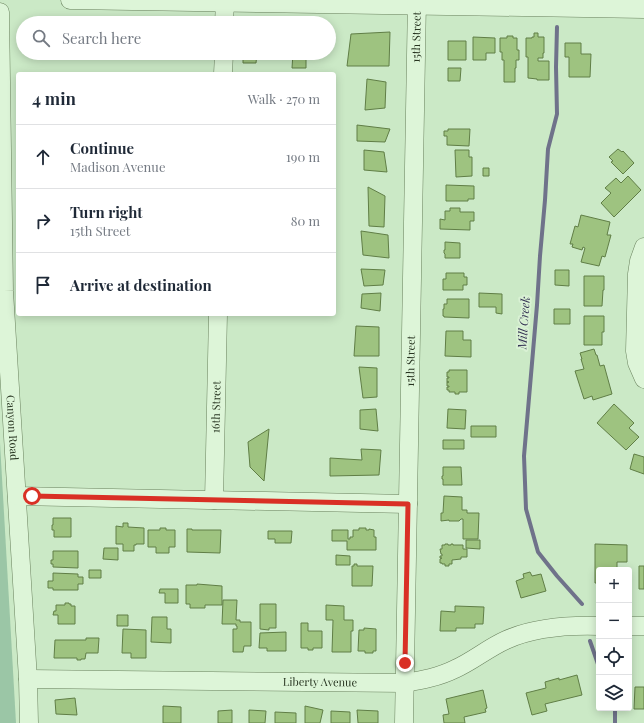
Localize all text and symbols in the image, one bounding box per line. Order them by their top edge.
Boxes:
street label: 15th Street [408,11,424,63]
search box [16,16,336,60]
icon: search [30,27,52,49]
text: Search here [62,28,141,48]
text: 4 min [32,87,76,109]
text: Walk · 270 m [248,90,320,107]
text: Continue [70,138,134,158]
icon: ahead [32,146,54,168]
text: 190 m [286,148,320,165]
text: Madison Avenue [70,158,166,175]
text: Turn right [70,202,143,222]
icon: right [32,210,54,232]
text: 80 m [291,212,320,229]
text: 15th Street [70,222,130,239]
icon: arrive [32,274,54,296]
text: Arrive at destination [70,275,212,295]
water label: Mill Creek [513,296,533,351]
street label: 15th Street [402,335,418,387]
street label: 16th Street [207,381,224,433]
street label: Canyon Road [3,395,22,461]
route start [23,487,41,505]
map controls [596,567,632,711]
button: + [596,567,632,603]
button: − [596,603,632,639]
button: locate [596,639,632,675]
route end [396,654,414,672]
street label: Liberty Avenue [283,674,358,689]
button: layers [596,675,632,711]

